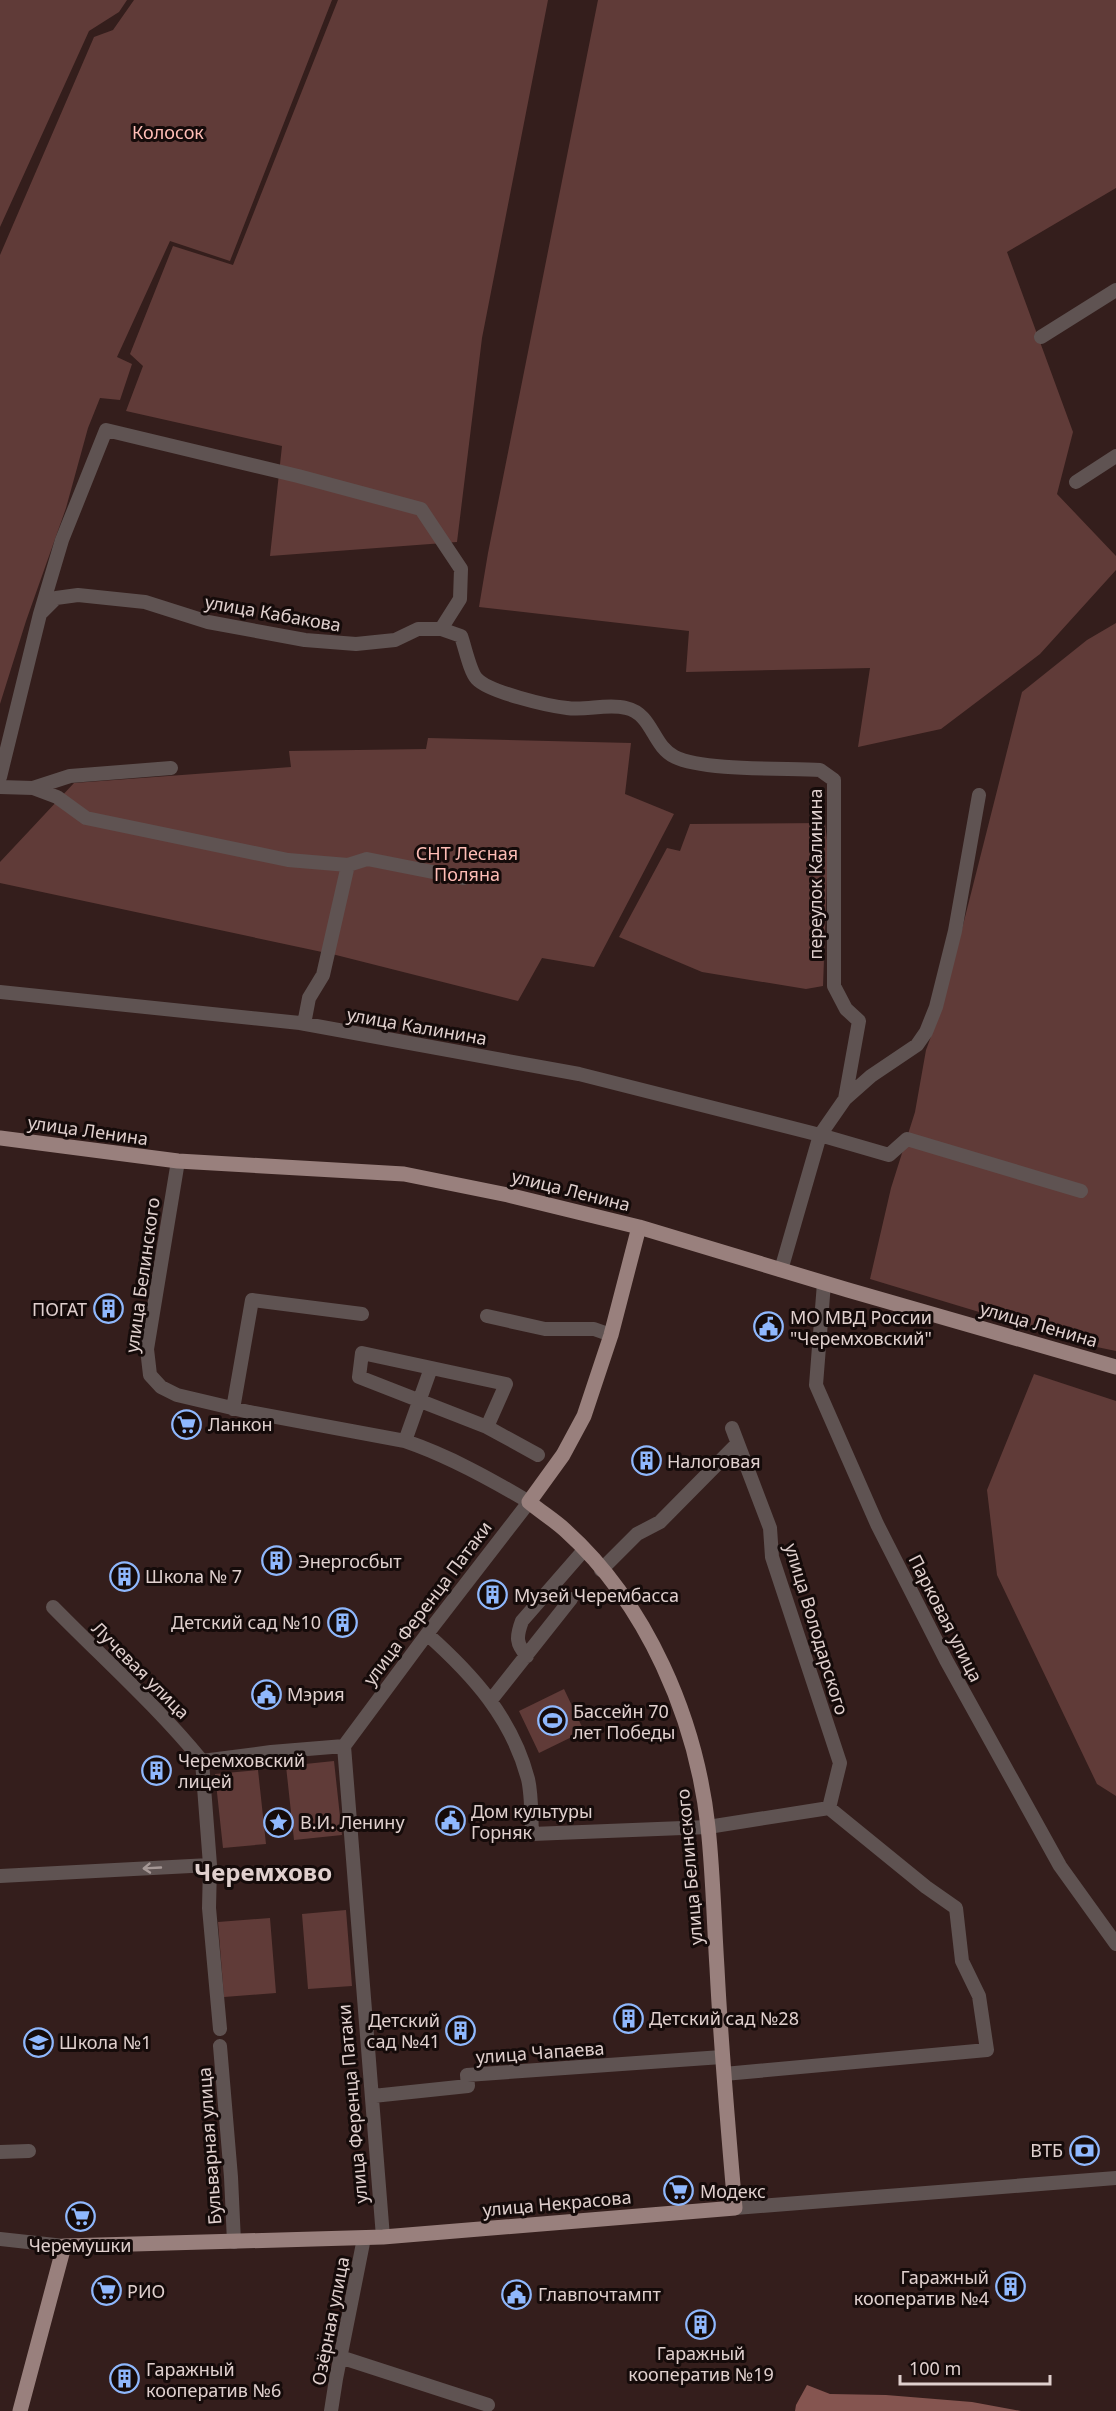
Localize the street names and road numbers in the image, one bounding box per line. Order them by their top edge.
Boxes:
street label: улица Кабакова [203,589,343,637]
street label: переулок Калинина [803,788,827,960]
street label: улица Калинина [345,1002,489,1050]
street label: улица Ленина [26,1110,150,1150]
street label: улица Ленина [509,1164,633,1216]
street label: улица Белинского [119,1196,165,1354]
street label: улица Ленина [977,1296,1101,1352]
street label: улица Ференца Патаки [357,1516,497,1690]
street label: улица Володарского [779,1540,855,1718]
street label: Парковая улица [903,1550,989,1686]
street label: Лучевая улица [87,1616,195,1724]
street label: улица Белинского [670,1788,708,1946]
street label: улица Ференца Патаки [331,2003,373,2205]
street label: улица Чапаева [475,2036,605,2068]
street label: Бульварная улица [192,2066,226,2226]
street label: улица Некрасова [482,2185,632,2221]
street label: Озёрная улица [306,2255,354,2387]

